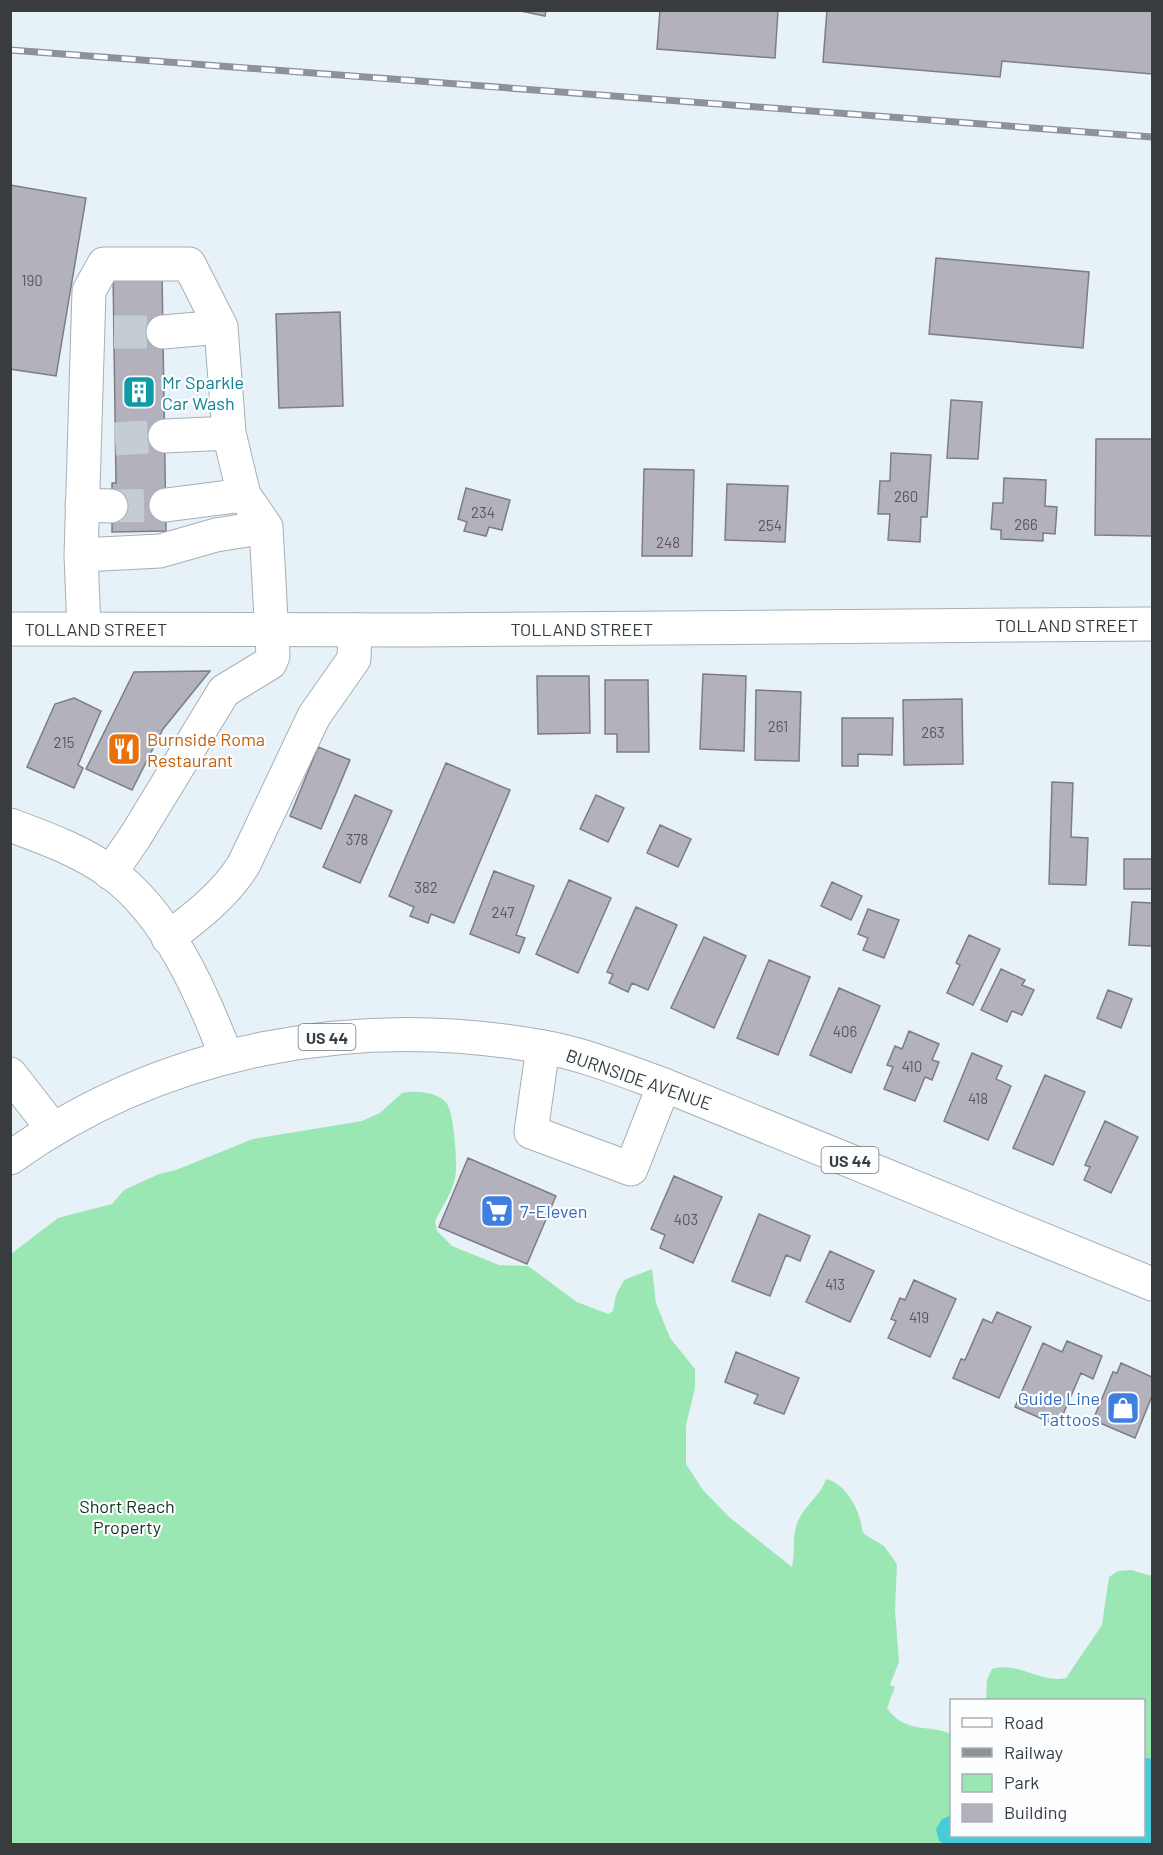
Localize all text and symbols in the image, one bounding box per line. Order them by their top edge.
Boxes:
house number: 190 [21,271,43,289]
place label: Mr Sparkle Car Wash [162,371,244,414]
building icon: Mr Sparkle Car Wash [121,374,157,410]
house number: 260 [894,487,918,505]
house number: 234 [471,503,495,521]
house number: 266 [1014,515,1038,533]
house number: 254 [758,516,782,534]
house number: 248 [656,533,680,551]
street label: TOLLAND STREET [996,614,1138,636]
street label: TOLLAND STREET [25,618,167,640]
street label: TOLLAND STREET [511,618,653,640]
house number: 261 [768,717,788,735]
house number: 263 [921,723,945,741]
place label: Burnside Roma Restaurant [147,728,265,771]
restaurant icon: Burnside Roma Restaurant [106,731,142,767]
house number: 215 [54,733,74,751]
house number: 378 [346,830,368,848]
house number: 382 [414,878,438,896]
house number: 247 [492,903,514,921]
house number: 406 [833,1022,857,1040]
road number: US 44 [298,1024,356,1050]
street label: BURNSIDE AVENUE [563,1044,715,1114]
house number: 410 [902,1057,922,1075]
house number: 418 [968,1089,988,1107]
road number: US 44 [822,1147,878,1173]
supermarket icon: 7-Eleven [479,1193,515,1229]
place label: 7-Eleven [520,1200,588,1222]
house number: 403 [674,1210,698,1228]
house number: 413 [825,1275,845,1293]
house number: 419 [909,1308,929,1326]
place label: Guide Line Tattoos [1018,1387,1100,1430]
shop icon: Guide Line Tattoos [1105,1390,1141,1426]
park label: Short Reach Property [79,1495,175,1538]
legend [950,1699,1145,1837]
text: Road [1004,1711,1044,1733]
text: Railway [1004,1741,1063,1763]
text: Park [1004,1771,1039,1793]
text: Building [1004,1801,1067,1823]

